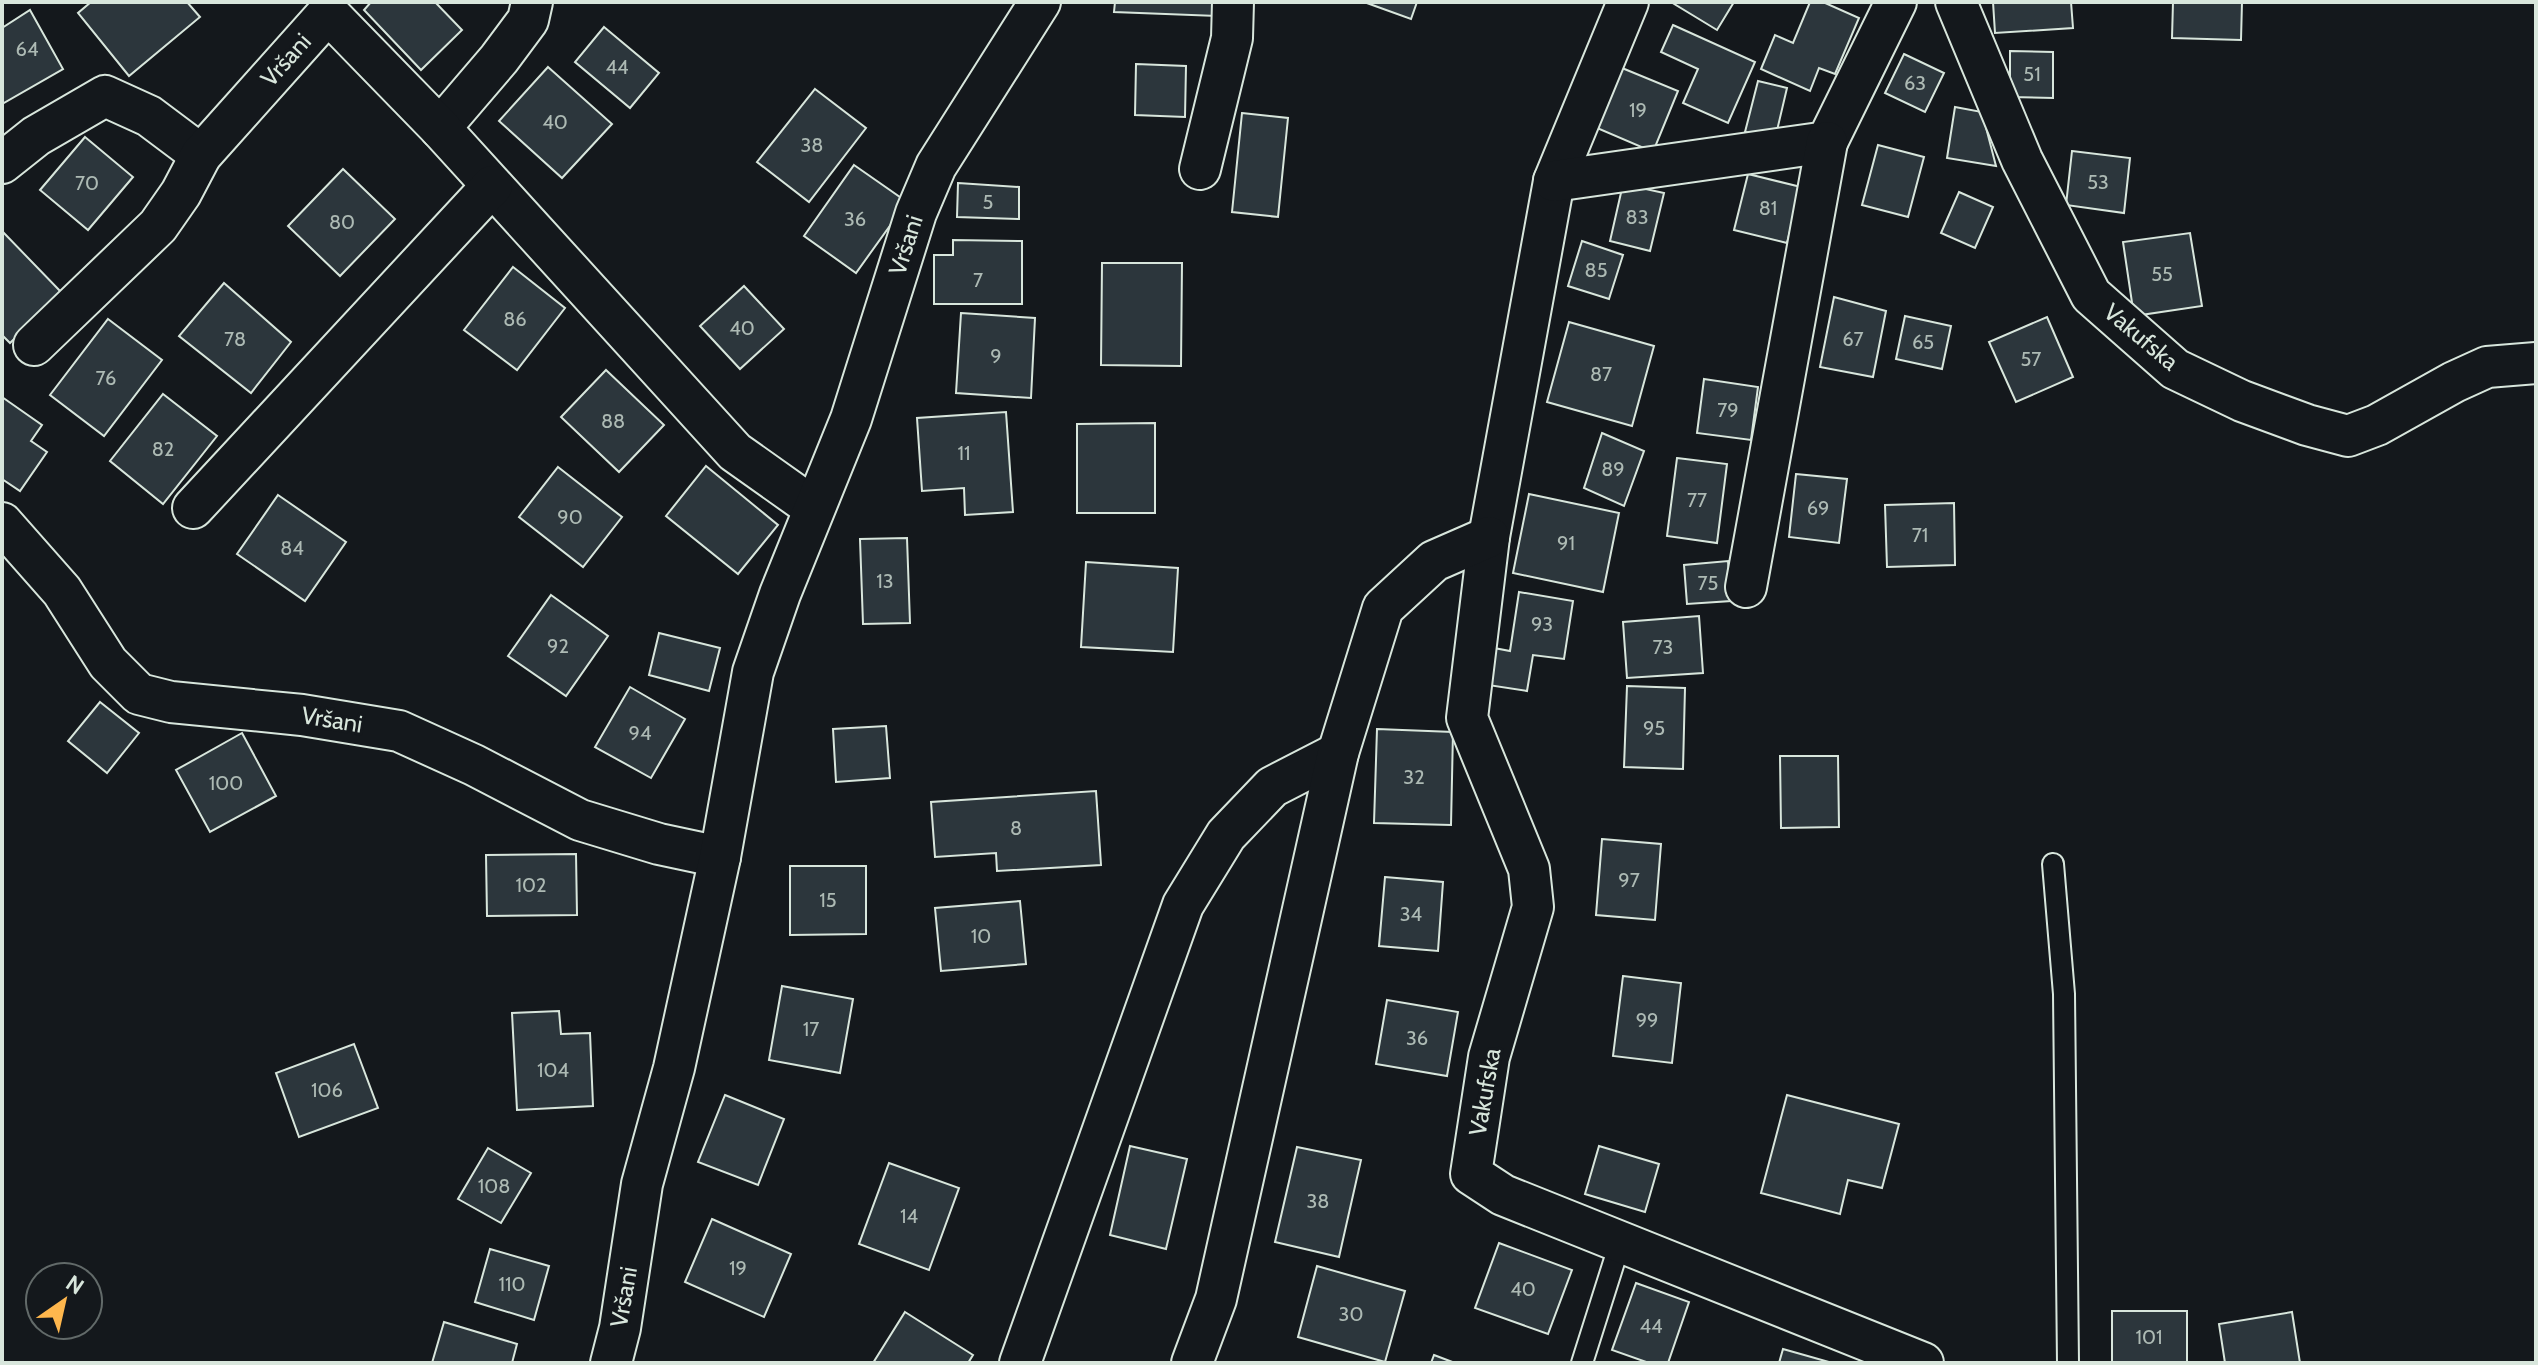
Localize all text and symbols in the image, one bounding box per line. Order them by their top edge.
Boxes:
street label: Vršani [254,27,317,92]
house number: 64 [16,37,39,61]
house number: 44 [605,55,629,79]
house number: 51 [2023,62,2041,86]
house number: 63 [1904,71,1926,95]
house number: 19 [1629,98,1647,122]
house number: 40 [542,110,568,134]
house number: 38 [801,133,823,157]
house number: 53 [2087,170,2109,194]
house number: 70 [75,171,99,195]
house number: 5 [983,190,993,214]
house number: 81 [1759,196,1777,220]
house number: 83 [1626,205,1648,229]
house number: 36 [844,207,866,231]
house number: 80 [329,210,355,234]
street label: Vršani [882,211,929,278]
house number: 85 [1585,258,1607,282]
house number: 55 [2151,262,2173,286]
house number: 7 [973,268,983,292]
street label: Vakufska [2098,297,2185,376]
house number: 86 [503,307,527,331]
house number: 40 [729,316,755,340]
house number: 78 [224,327,246,351]
house number: 67 [1842,327,1864,351]
house number: 65 [1912,330,1934,354]
house number: 9 [990,344,1002,368]
house number: 57 [2021,347,2041,371]
house number: 87 [1590,362,1612,386]
house number: 76 [96,366,116,390]
house number: 79 [1717,398,1739,422]
house number: 88 [601,409,625,433]
house number: 82 [152,437,174,461]
house number: 11 [957,441,971,465]
house number: 89 [1601,457,1625,481]
house number: 77 [1687,488,1707,512]
house number: 69 [1807,496,1829,520]
house number: 90 [557,505,583,529]
house number: 71 [1912,523,1928,547]
house number: 91 [1557,531,1575,555]
house number: 84 [280,536,304,560]
house number: 13 [876,569,894,593]
house number: 75 [1698,571,1718,595]
house number: 93 [1531,612,1553,636]
house number: 92 [547,634,569,658]
house number: 73 [1653,635,1673,659]
street label: Vršani [300,700,365,739]
house number: 95 [1643,716,1665,740]
house number: 94 [629,721,652,745]
house number: 32 [1403,765,1425,789]
house number: 100 [209,771,243,795]
house number: 8 [1010,816,1022,840]
house number: 97 [1618,868,1640,892]
house number: 102 [516,873,546,897]
house number: 15 [819,888,837,912]
house number: 34 [1400,902,1423,926]
house number: 10 [971,924,991,948]
house number: 99 [1636,1008,1658,1032]
house number: 17 [803,1017,819,1041]
house number: 36 [1406,1026,1428,1050]
street label: Vakufska [1463,1045,1507,1138]
house number: 104 [537,1058,569,1082]
house number: 106 [311,1078,343,1102]
house number: 108 [478,1174,510,1198]
house number: 38 [1307,1189,1329,1213]
house number: 14 [900,1204,918,1228]
house number: 19 [729,1256,747,1280]
north arrow [24,1261,104,1341]
street label: Vršani [604,1264,643,1330]
text: N [61,1269,89,1300]
house number: 110 [499,1272,526,1296]
house number: 40 [1510,1277,1536,1301]
house number: 30 [1339,1302,1363,1326]
house number: 44 [1639,1314,1663,1338]
house number: 101 [2136,1325,2163,1349]

